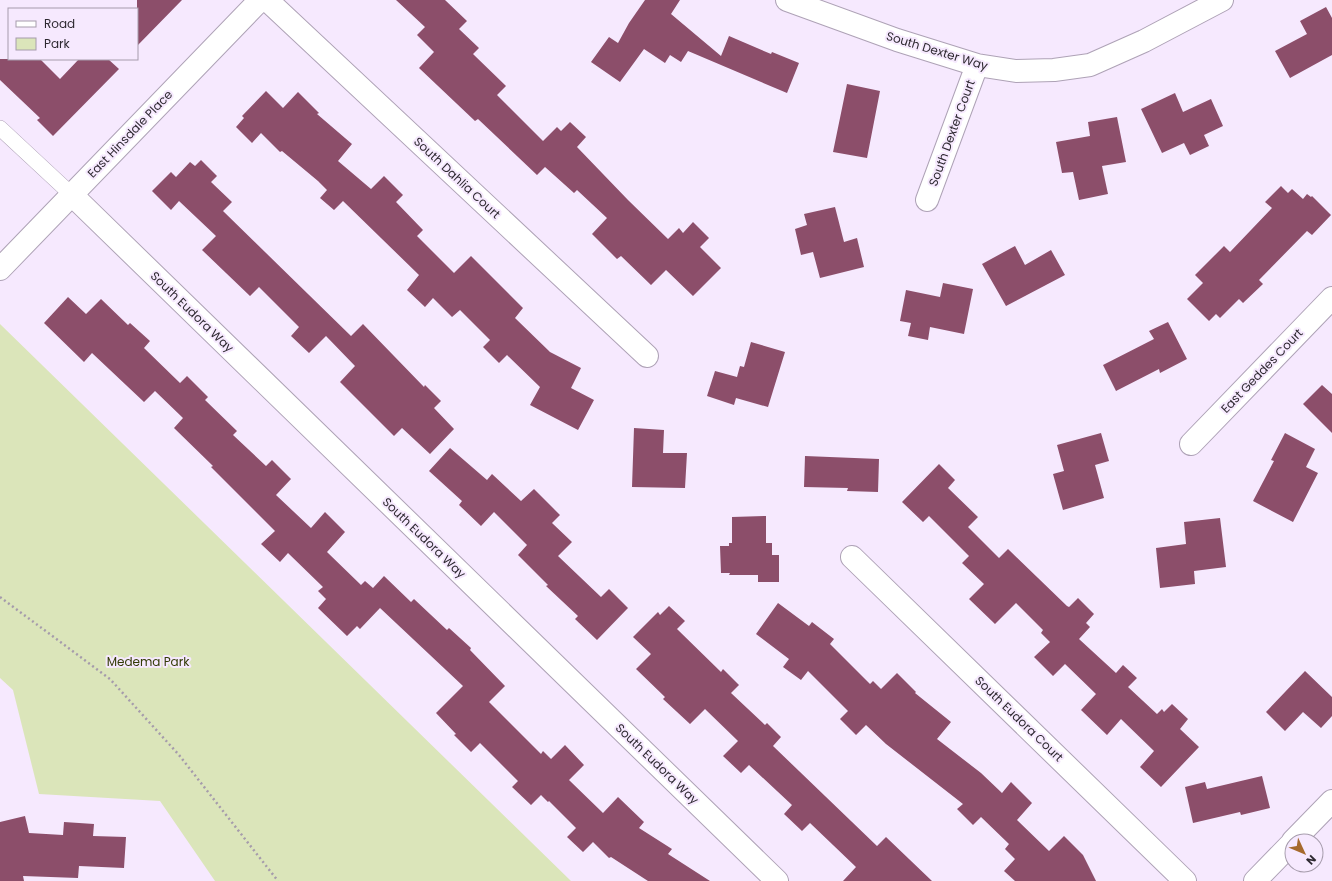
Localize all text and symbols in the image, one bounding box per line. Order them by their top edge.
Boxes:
legend [8,8,138,60]
text: Road [44,15,75,32]
street label: South Dexter Way [884,27,990,74]
text: Park [44,35,71,52]
street label: South Dexter Court [924,77,979,188]
street label: East Hinsdale Place [83,86,176,181]
street label: South Dahlia Court [410,133,504,222]
street label: South Eudora Way [147,267,238,356]
street label: East Geddes Court [1217,325,1306,417]
street label: South Eudora Way [379,493,470,582]
park label: Medema Park [107,653,190,670]
street label: South Eudora Court [972,672,1067,765]
street label: South Eudora Way [612,719,703,808]
north arrow [1284,833,1324,873]
text: N [1303,851,1320,868]

